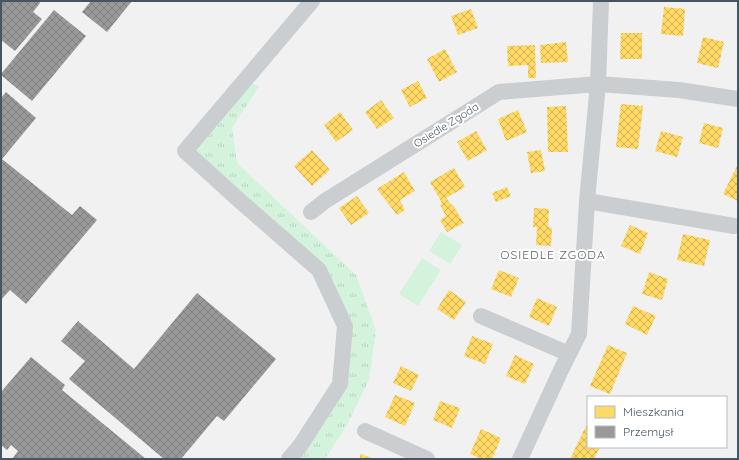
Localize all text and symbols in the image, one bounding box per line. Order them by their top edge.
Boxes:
street label: Osiedle Zgoda [411,99,481,151]
district label: OSIEDLE ZGODA [500,247,606,262]
legend [587,396,727,448]
text: Mieszkania [623,404,684,419]
text: Przemysł [623,424,673,439]

